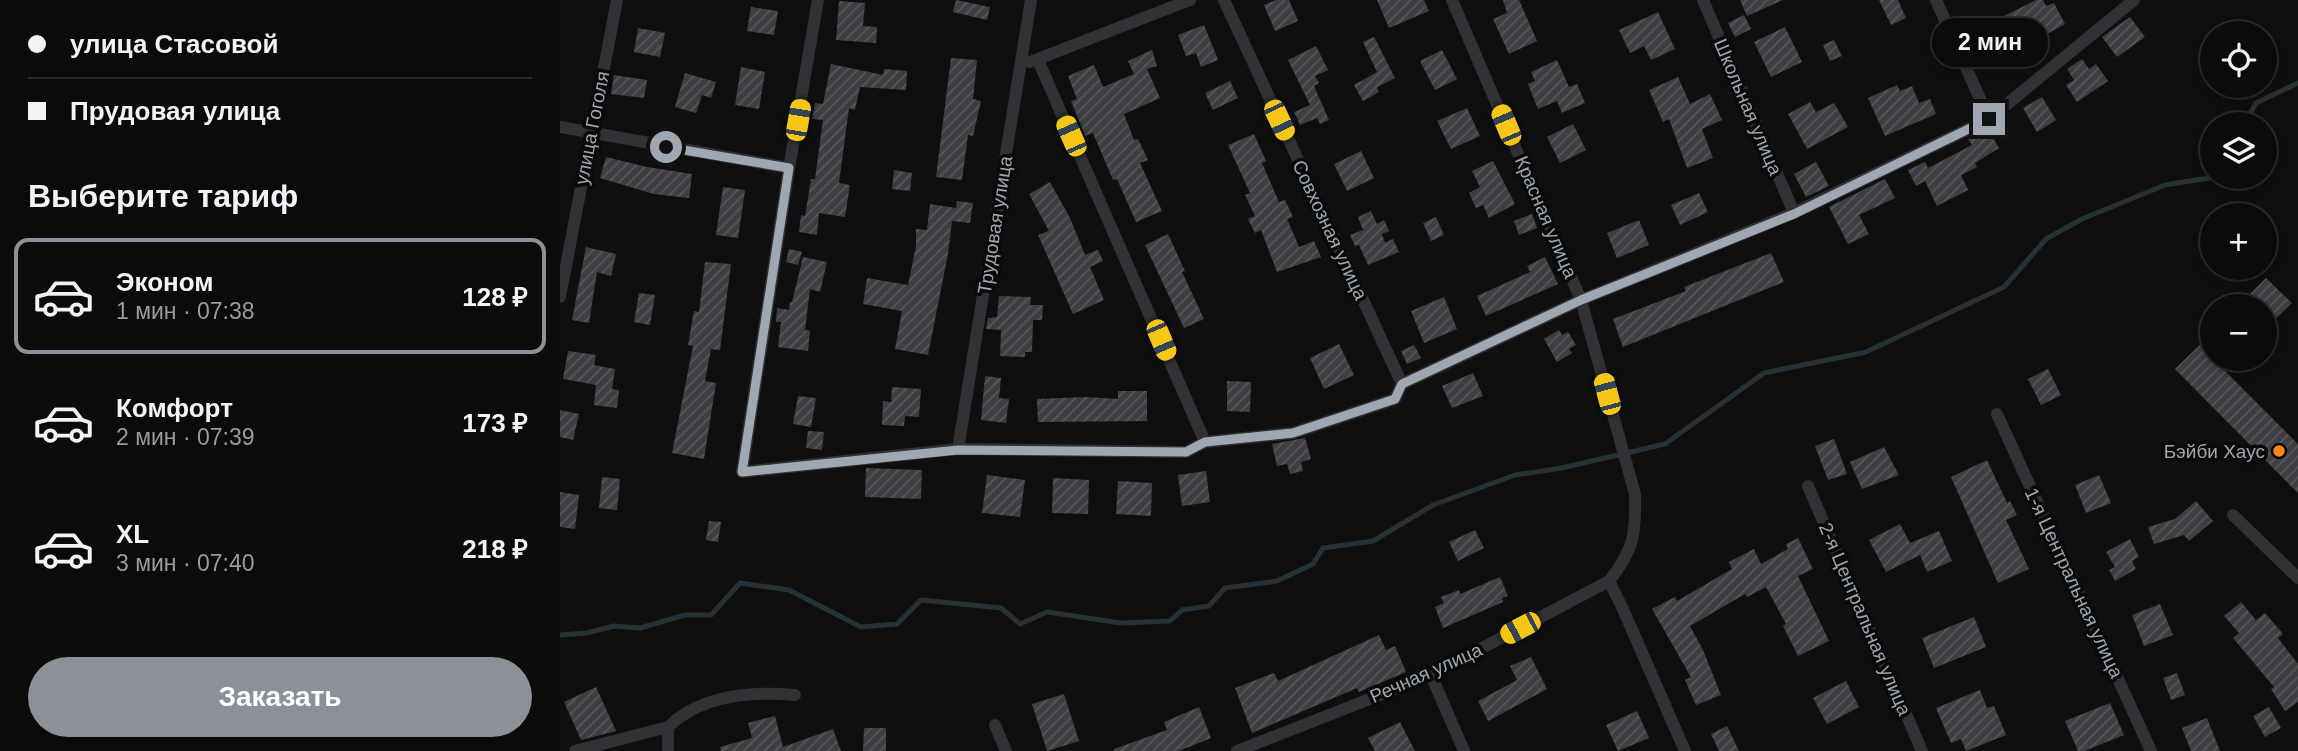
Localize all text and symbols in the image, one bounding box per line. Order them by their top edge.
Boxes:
callout: 2 мин [1931,18,2047,66]
map controls [2200,21,2277,371]
button: locate [2200,21,2277,98]
text: улица Стасовой [70,29,278,59]
text: 2 мин [1958,29,2022,55]
street label: Школьная улица [1710,36,1786,179]
street label: улица Гоголя [571,69,613,187]
text: Прудовая улица [70,96,280,126]
car [785,97,812,143]
car [1261,97,1298,143]
car [1489,102,1524,148]
route end [1973,103,2005,135]
button: layers [2200,112,2277,189]
car [1053,113,1090,159]
route start [650,131,682,163]
street label: Красная улица [1511,153,1581,282]
street label: Трудовая улица [974,154,1016,296]
street label: Совхозная улица [1288,157,1372,304]
text: Выберите тариф [28,178,298,214]
button: + [2200,203,2277,280]
icon: car [32,265,95,328]
text: Эконом [116,267,214,297]
text: 128 ₽ [462,282,528,312]
button: − [2200,294,2277,371]
text: 1 мин · 07:38 [116,298,255,324]
car [1144,317,1179,363]
car [1592,371,1623,417]
icon: car [32,391,95,454]
text: Комфорт [116,393,233,423]
text: 173 ₽ [462,408,528,438]
text: 2 мин · 07:39 [116,424,255,450]
place label: Бэйби Хаус [2164,441,2265,462]
marker: Бэйби Хаус [2271,443,2287,459]
street label: 1-я Центральная улица [2021,485,2127,682]
icon: car [32,517,95,580]
text: XL [116,519,149,549]
street label: 2-я Центральная улица [1815,520,1915,719]
text: 218 ₽ [462,534,528,564]
text: 3 мин · 07:40 [116,550,255,576]
car [1497,609,1544,647]
street label: Речная улица [1367,639,1486,707]
button: Заказать [28,657,532,737]

